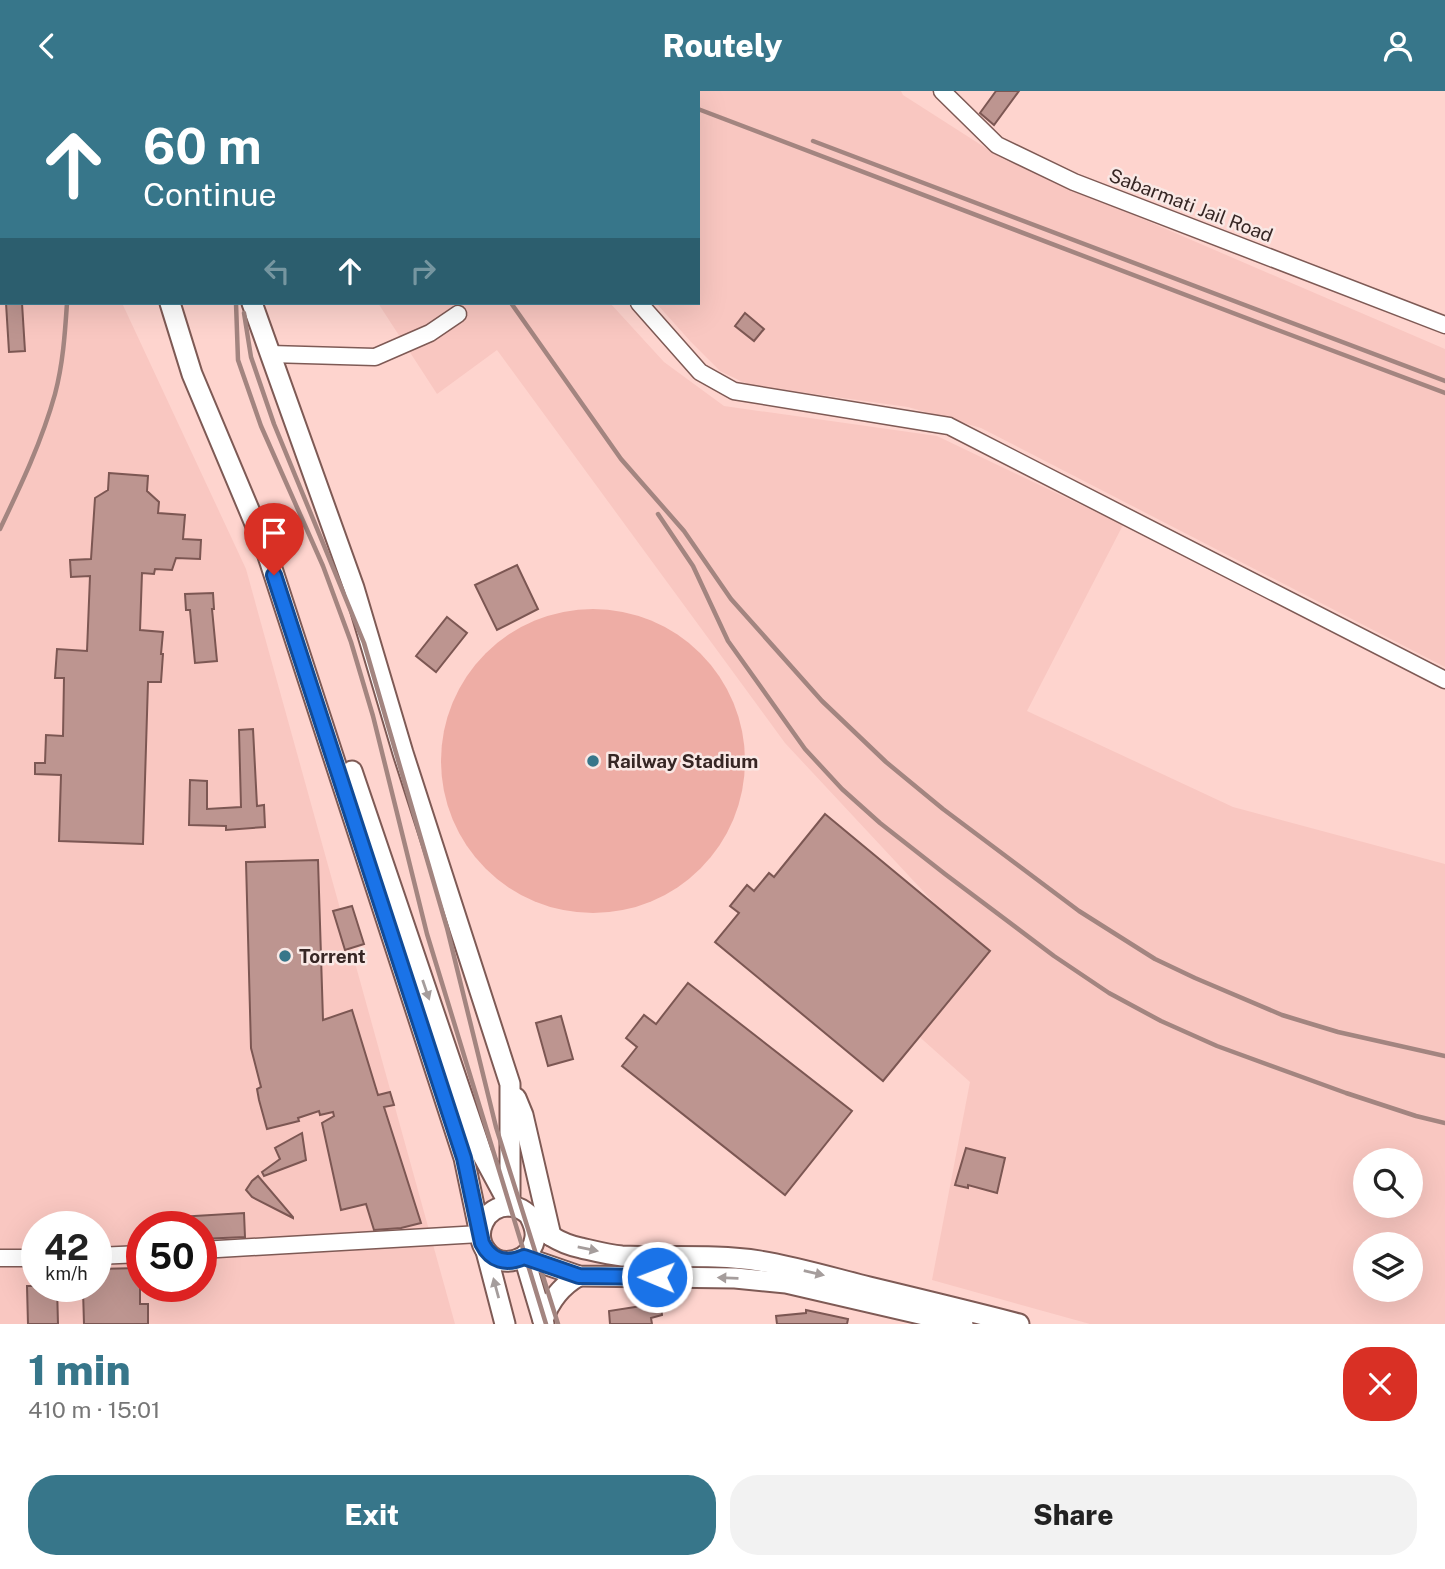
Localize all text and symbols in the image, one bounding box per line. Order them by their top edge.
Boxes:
icon: back [28,27,66,65]
text: Routely [663,27,782,64]
icon: person [1379,27,1417,65]
text: 60 m [143,117,262,175]
icon: ahead [28,119,119,210]
street label: Sabarmati Jail Road [1106,164,1276,246]
text: Continue [143,176,277,213]
icon: left [258,252,296,290]
icon: ahead [331,252,369,290]
icon: right [404,252,442,290]
pin [244,503,304,575]
icon: arrive [255,514,293,552]
place label: Railway Stadium [607,750,758,772]
marker: Railway Stadium [585,753,601,769]
place label: Torrent [299,945,366,967]
marker: Torrent [277,948,293,964]
one-way arrow [421,980,432,1001]
map controls [1353,1148,1423,1302]
button: search [1353,1148,1423,1218]
speed limit sign: 50 [126,1211,217,1302]
text: 42 [44,1227,89,1268]
button: layers [1353,1232,1423,1302]
position arrow [620,1240,694,1314]
one-way arrow [577,1244,599,1255]
text: km/h [45,1263,88,1284]
one-way arrow [803,1268,825,1279]
one-way arrow [717,1273,739,1284]
one-way arrow [490,1277,501,1299]
text: 1 min [28,1345,131,1394]
button: close [1343,1347,1417,1421]
text: 410 m · 15:01 [28,1396,160,1423]
button: Exit [28,1475,716,1555]
button: Share [730,1475,1417,1555]

